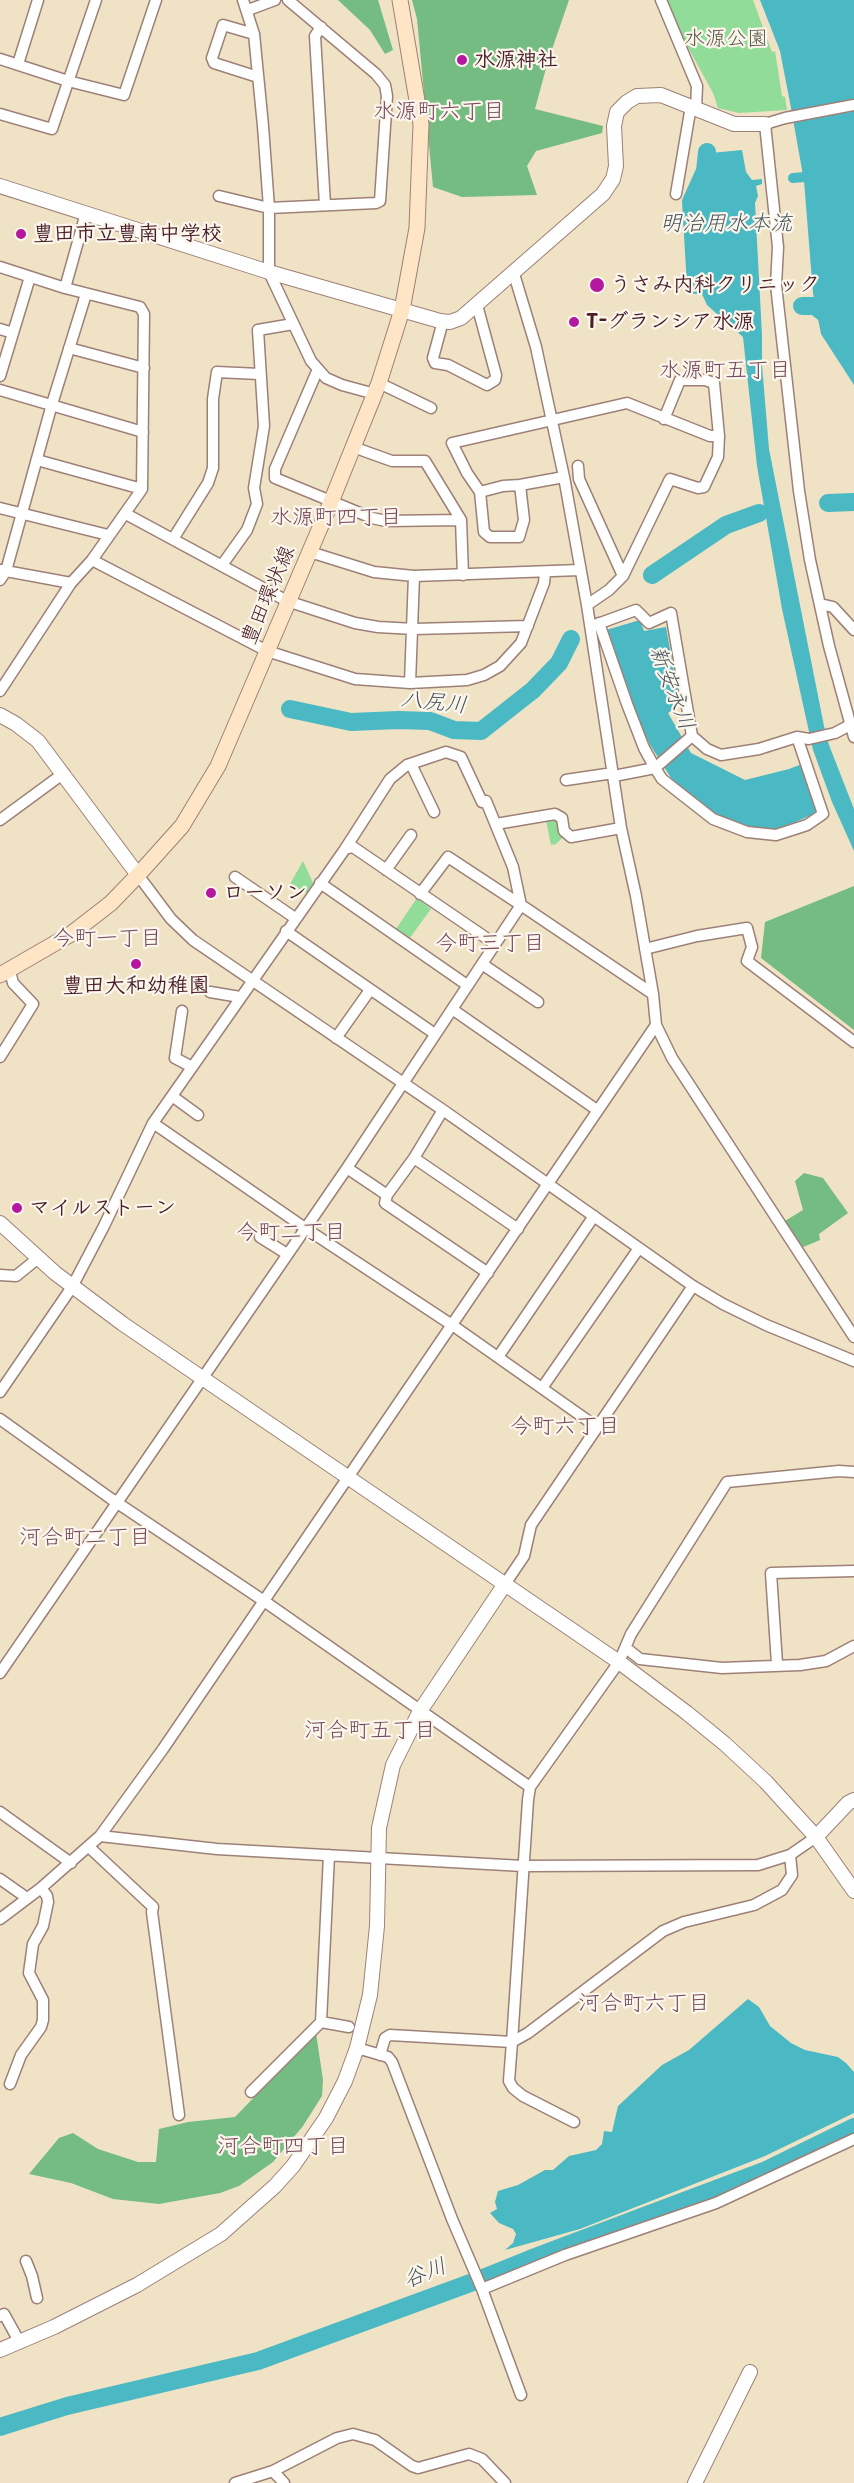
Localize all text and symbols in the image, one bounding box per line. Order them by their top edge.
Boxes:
park label: 水源公園 [684,26,768,52]
place label: 水源神社 [474,47,558,73]
marker: 水源神社 [455,53,469,67]
district label: 水源町六丁目 [373,98,505,124]
water label: 明治用水本流 [660,210,792,236]
place label: 豊田市立豊南中学校 [33,221,222,247]
marker: 豊田市立豊南中学校 [14,227,28,241]
place label: うさみ内科クリニック [610,272,820,298]
marker: うさみ内科クリニック [588,276,606,294]
place label: T-グランシア水源 [586,309,754,335]
marker: T-グランシア水源 [567,315,581,329]
district label: 水源町五丁目 [659,357,791,383]
district label: 水源町四丁目 [270,504,402,530]
street label: 豊田環状線 [236,542,300,648]
water label: 新安永川 [644,642,700,734]
water label: 八尻川 [400,685,468,719]
place label: ローソン [223,880,307,906]
marker: ローソン [204,886,218,900]
district label: 今町一丁目 [52,925,162,951]
district label: 今町三丁目 [435,930,545,956]
marker: 豊田大和幼稚園 [129,957,143,971]
place label: 豊田大和幼稚園 [63,973,209,999]
place label: マイルストーン [29,1195,176,1221]
marker: マイルストーン [10,1201,24,1215]
district label: 今町二丁目 [236,1219,346,1245]
district label: 今町六丁目 [510,1413,620,1439]
district label: 河合町二丁目 [19,1524,151,1550]
district label: 河合町五丁目 [304,1717,436,1743]
district label: 河合町六丁目 [578,1990,710,2016]
district label: 河合町四丁目 [217,2133,349,2159]
water label: 谷川 [400,2253,450,2293]

